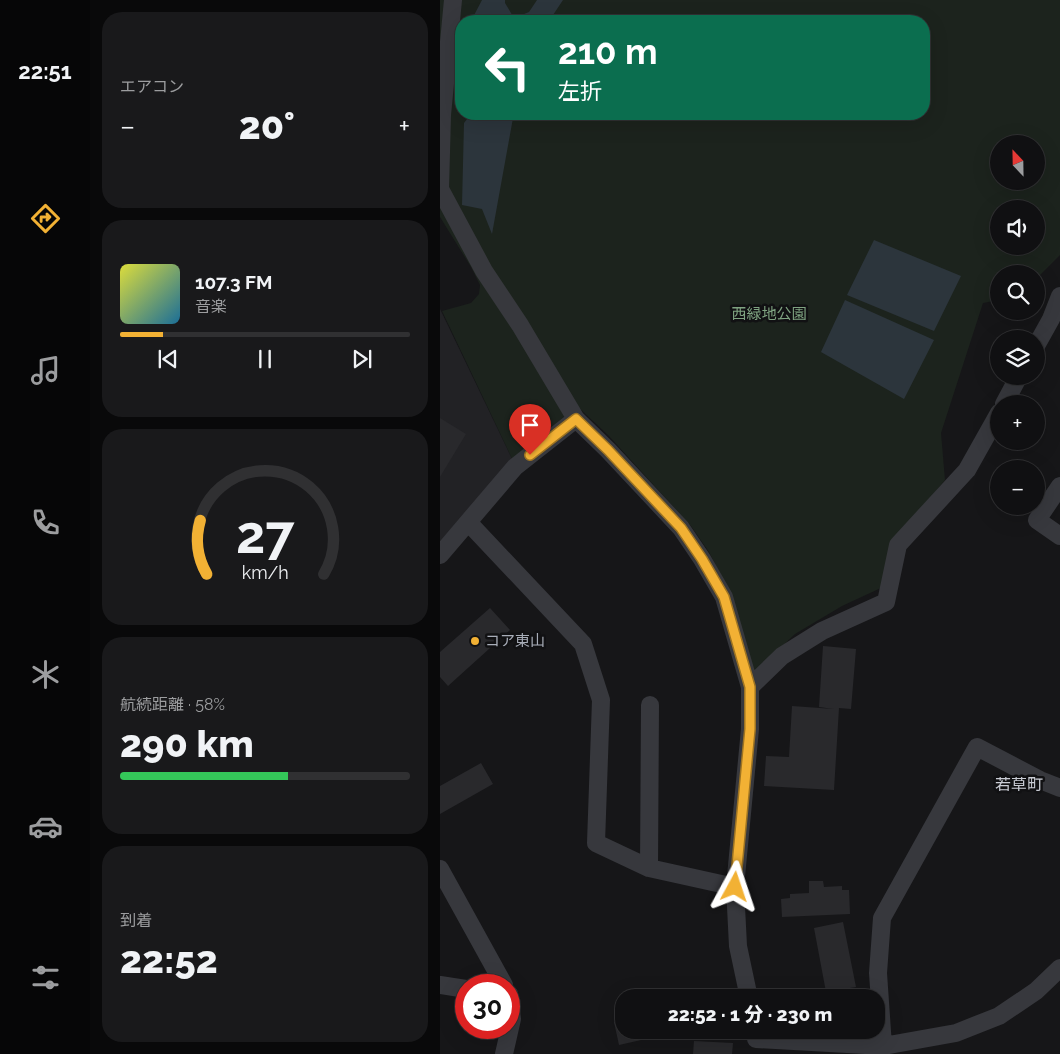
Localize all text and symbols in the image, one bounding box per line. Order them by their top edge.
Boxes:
text: 210 m [558,31,658,72]
icon: left [475,35,540,100]
text: 22:51 [18,58,72,84]
text: エアコン [120,77,184,96]
text: 左折 [558,78,602,104]
text: 20° [239,103,295,148]
text: − [120,110,135,143]
text: + [398,110,410,143]
north arrow [990,135,1045,190]
map controls [990,135,1045,515]
button: sound [990,200,1045,255]
icon: directions [28,201,63,236]
button: search [990,265,1045,320]
text: 107.3 FM [195,271,272,293]
text: 音楽 [195,297,227,316]
park label: 西緑地公園 [731,305,807,323]
button: layers [990,330,1045,385]
icon: previous [154,345,182,373]
icon: pause [251,345,279,373]
icon: next [348,345,376,373]
icon: music [28,353,63,388]
button: + [990,395,1045,450]
pin [509,404,551,455]
icon: arrive [516,411,544,439]
button: − [990,460,1045,515]
text: 27 [236,504,295,565]
icon: phone [28,505,63,540]
text: km/h [241,562,289,583]
place label: コア東山 [485,632,545,650]
marker: コア東山 [469,635,481,647]
icon: climate [28,657,63,692]
text: 航続距離 · 58% [120,695,225,714]
text: 290 km [120,721,254,766]
district label: 若草町 [995,775,1043,794]
icon: car [28,809,63,844]
position arrow [708,860,760,912]
text: 到着 [120,911,152,930]
text: 22:52 [120,937,218,982]
icon: filters [28,960,63,995]
speed limit sign: 30 [455,974,520,1039]
text: 22:52 · 1 分 · 230 m [668,1003,832,1025]

